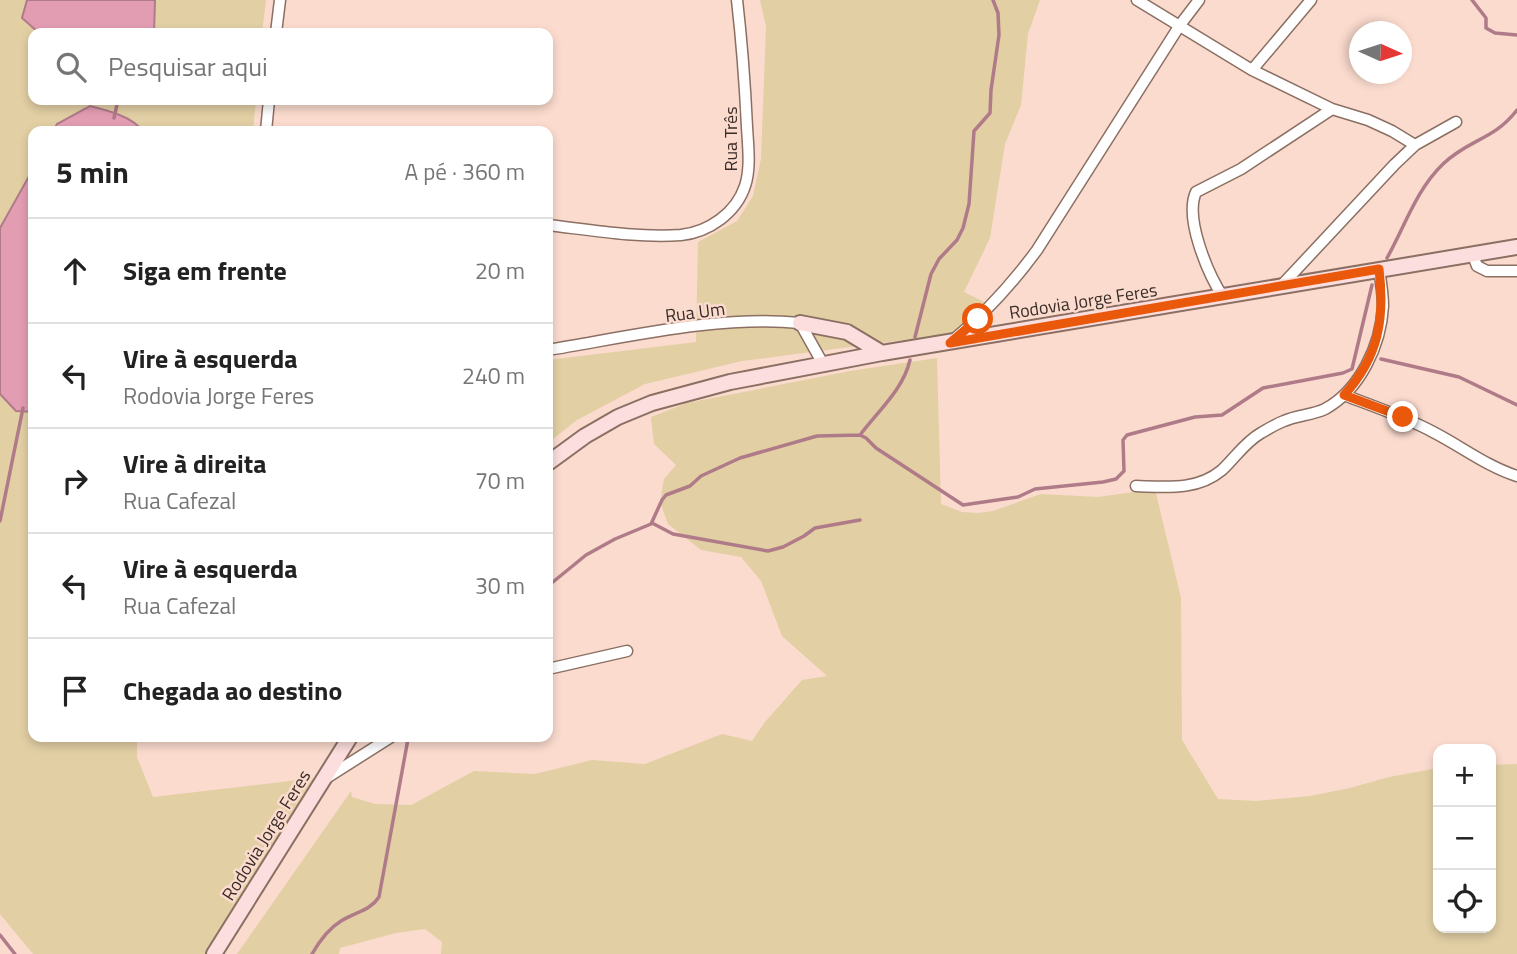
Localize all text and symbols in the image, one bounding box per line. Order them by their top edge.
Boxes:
north arrow [1349,21,1412,84]
search box [28,28,553,105]
text: Pesquisar aqui [108,47,268,86]
icon: search [52,48,90,86]
street label: Rua Três [717,107,744,172]
text: 5 min [56,149,129,195]
text: A pé · 360 m [404,154,525,189]
text: Siga em frente [123,251,287,290]
icon: ahead [56,252,94,290]
text: 20 m [475,253,525,288]
street label: Rodovia Jorge Feres [1007,276,1159,326]
street label: Rua Um [663,295,727,329]
route start [962,303,993,334]
text: Vire à esquerda [123,339,298,378]
icon: left [56,357,94,395]
text: 240 m [462,358,525,393]
text: Rodovia Jorge Feres [123,378,314,413]
route end [1387,401,1418,432]
text: Vire à direita [123,444,266,483]
icon: right [56,462,94,500]
text: 70 m [475,463,525,498]
text: Rua Cafezal [123,483,236,518]
text: Vire à esquerda [123,549,298,588]
icon: left [56,567,94,605]
text: 30 m [475,568,525,603]
text: Rua Cafezal [123,588,236,623]
text: Chegada ao destino [123,671,342,710]
icon: arrive [56,672,94,710]
map controls [1433,744,1496,933]
button: + [1433,744,1496,807]
street label: Rodovia Jorge Feres [215,764,317,906]
button: − [1433,807,1496,870]
button: locate [1433,870,1496,933]

